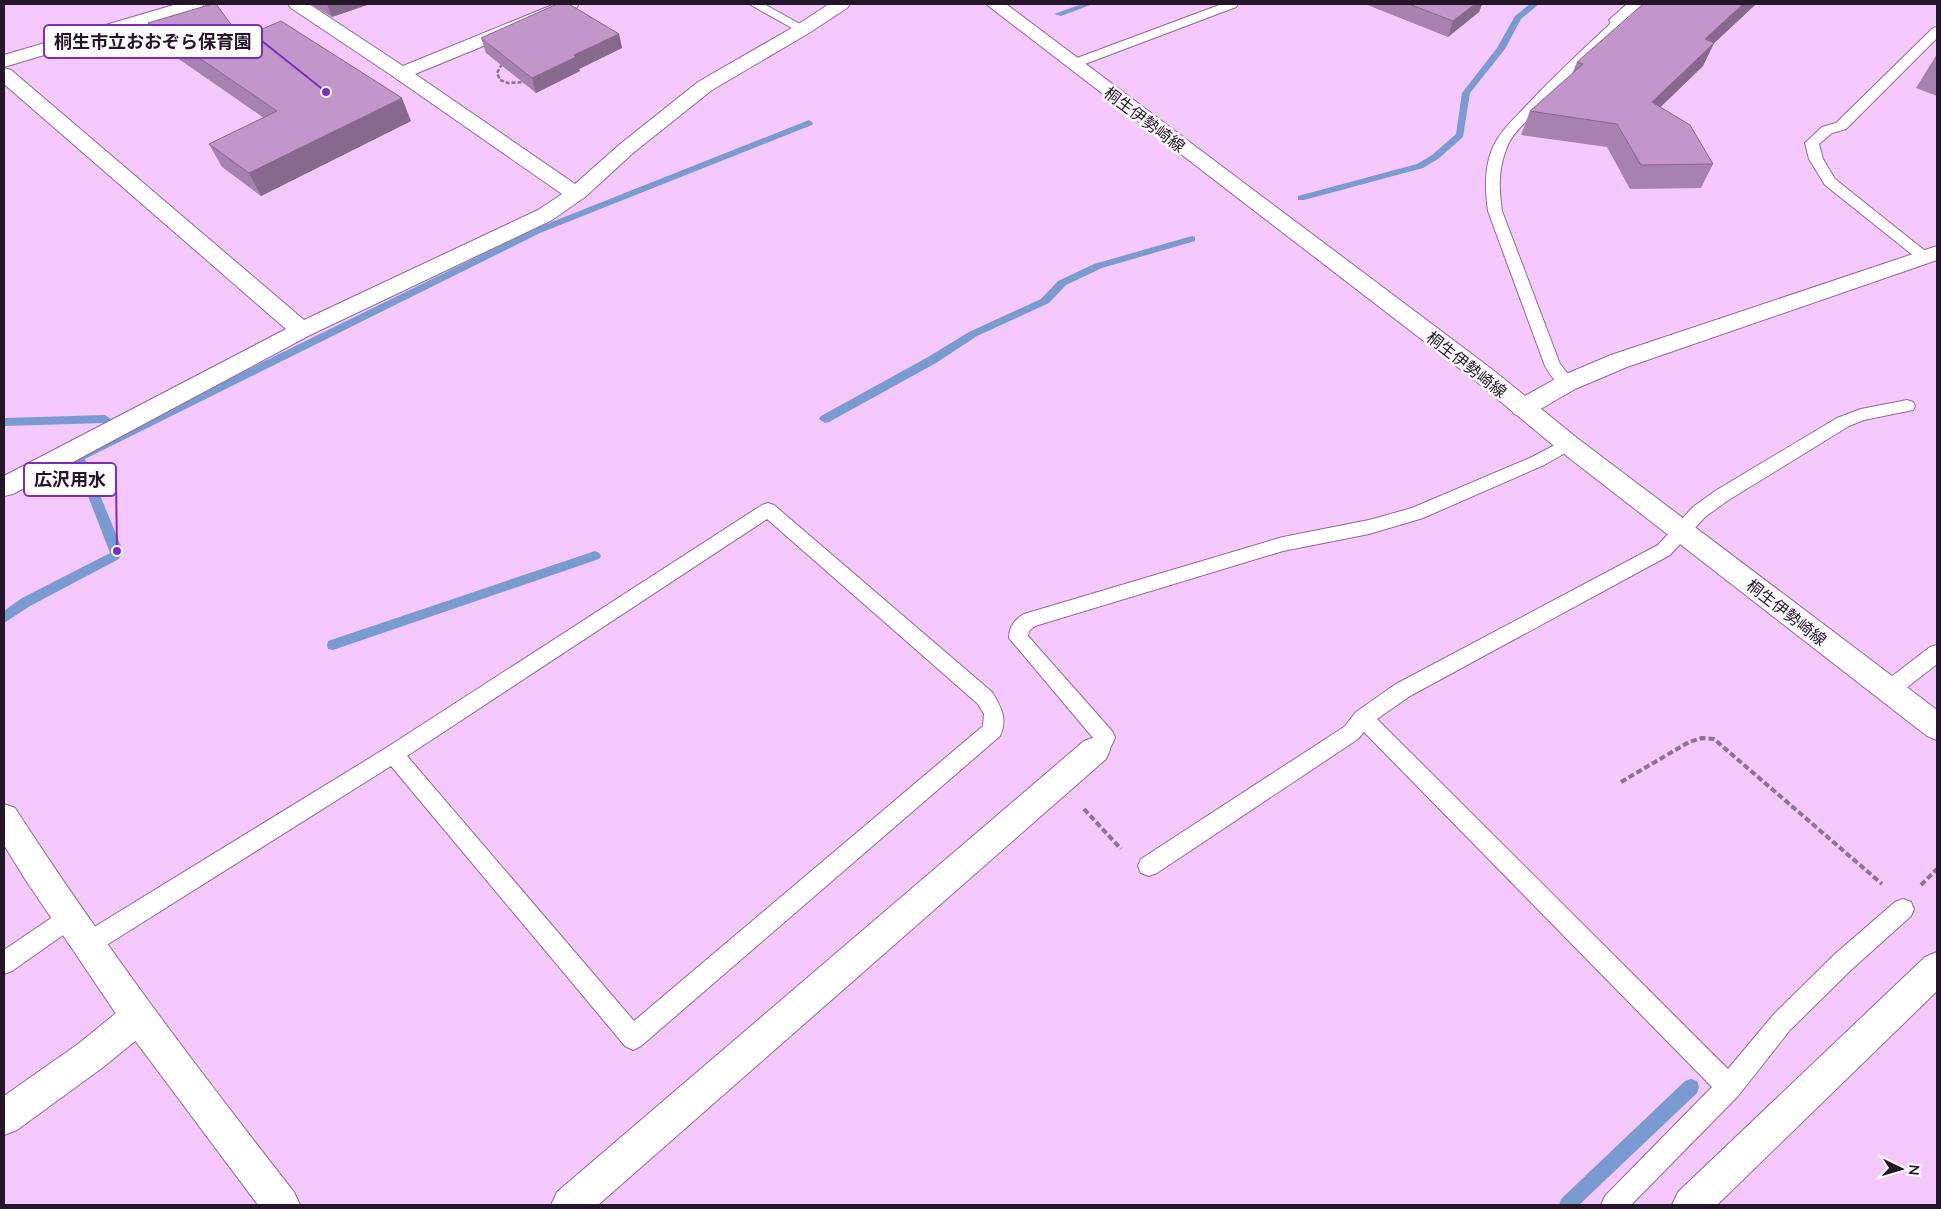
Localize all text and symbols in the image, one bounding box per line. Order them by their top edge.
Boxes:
callout: 桐生市立おおぞら保育園 [44,25,262,58]
text: 桐生市立おおぞら保育園 [54,30,252,52]
street label: 桐生伊勢崎線 [1101,83,1189,155]
street label: 桐生伊勢崎線 [1423,327,1511,401]
callout: 広沢用水 [24,463,116,496]
text: 広沢用水 [34,468,106,490]
street label: 桐生伊勢崎線 [1743,575,1831,649]
north arrow [1876,1144,1926,1194]
text: N [1906,1164,1923,1176]

